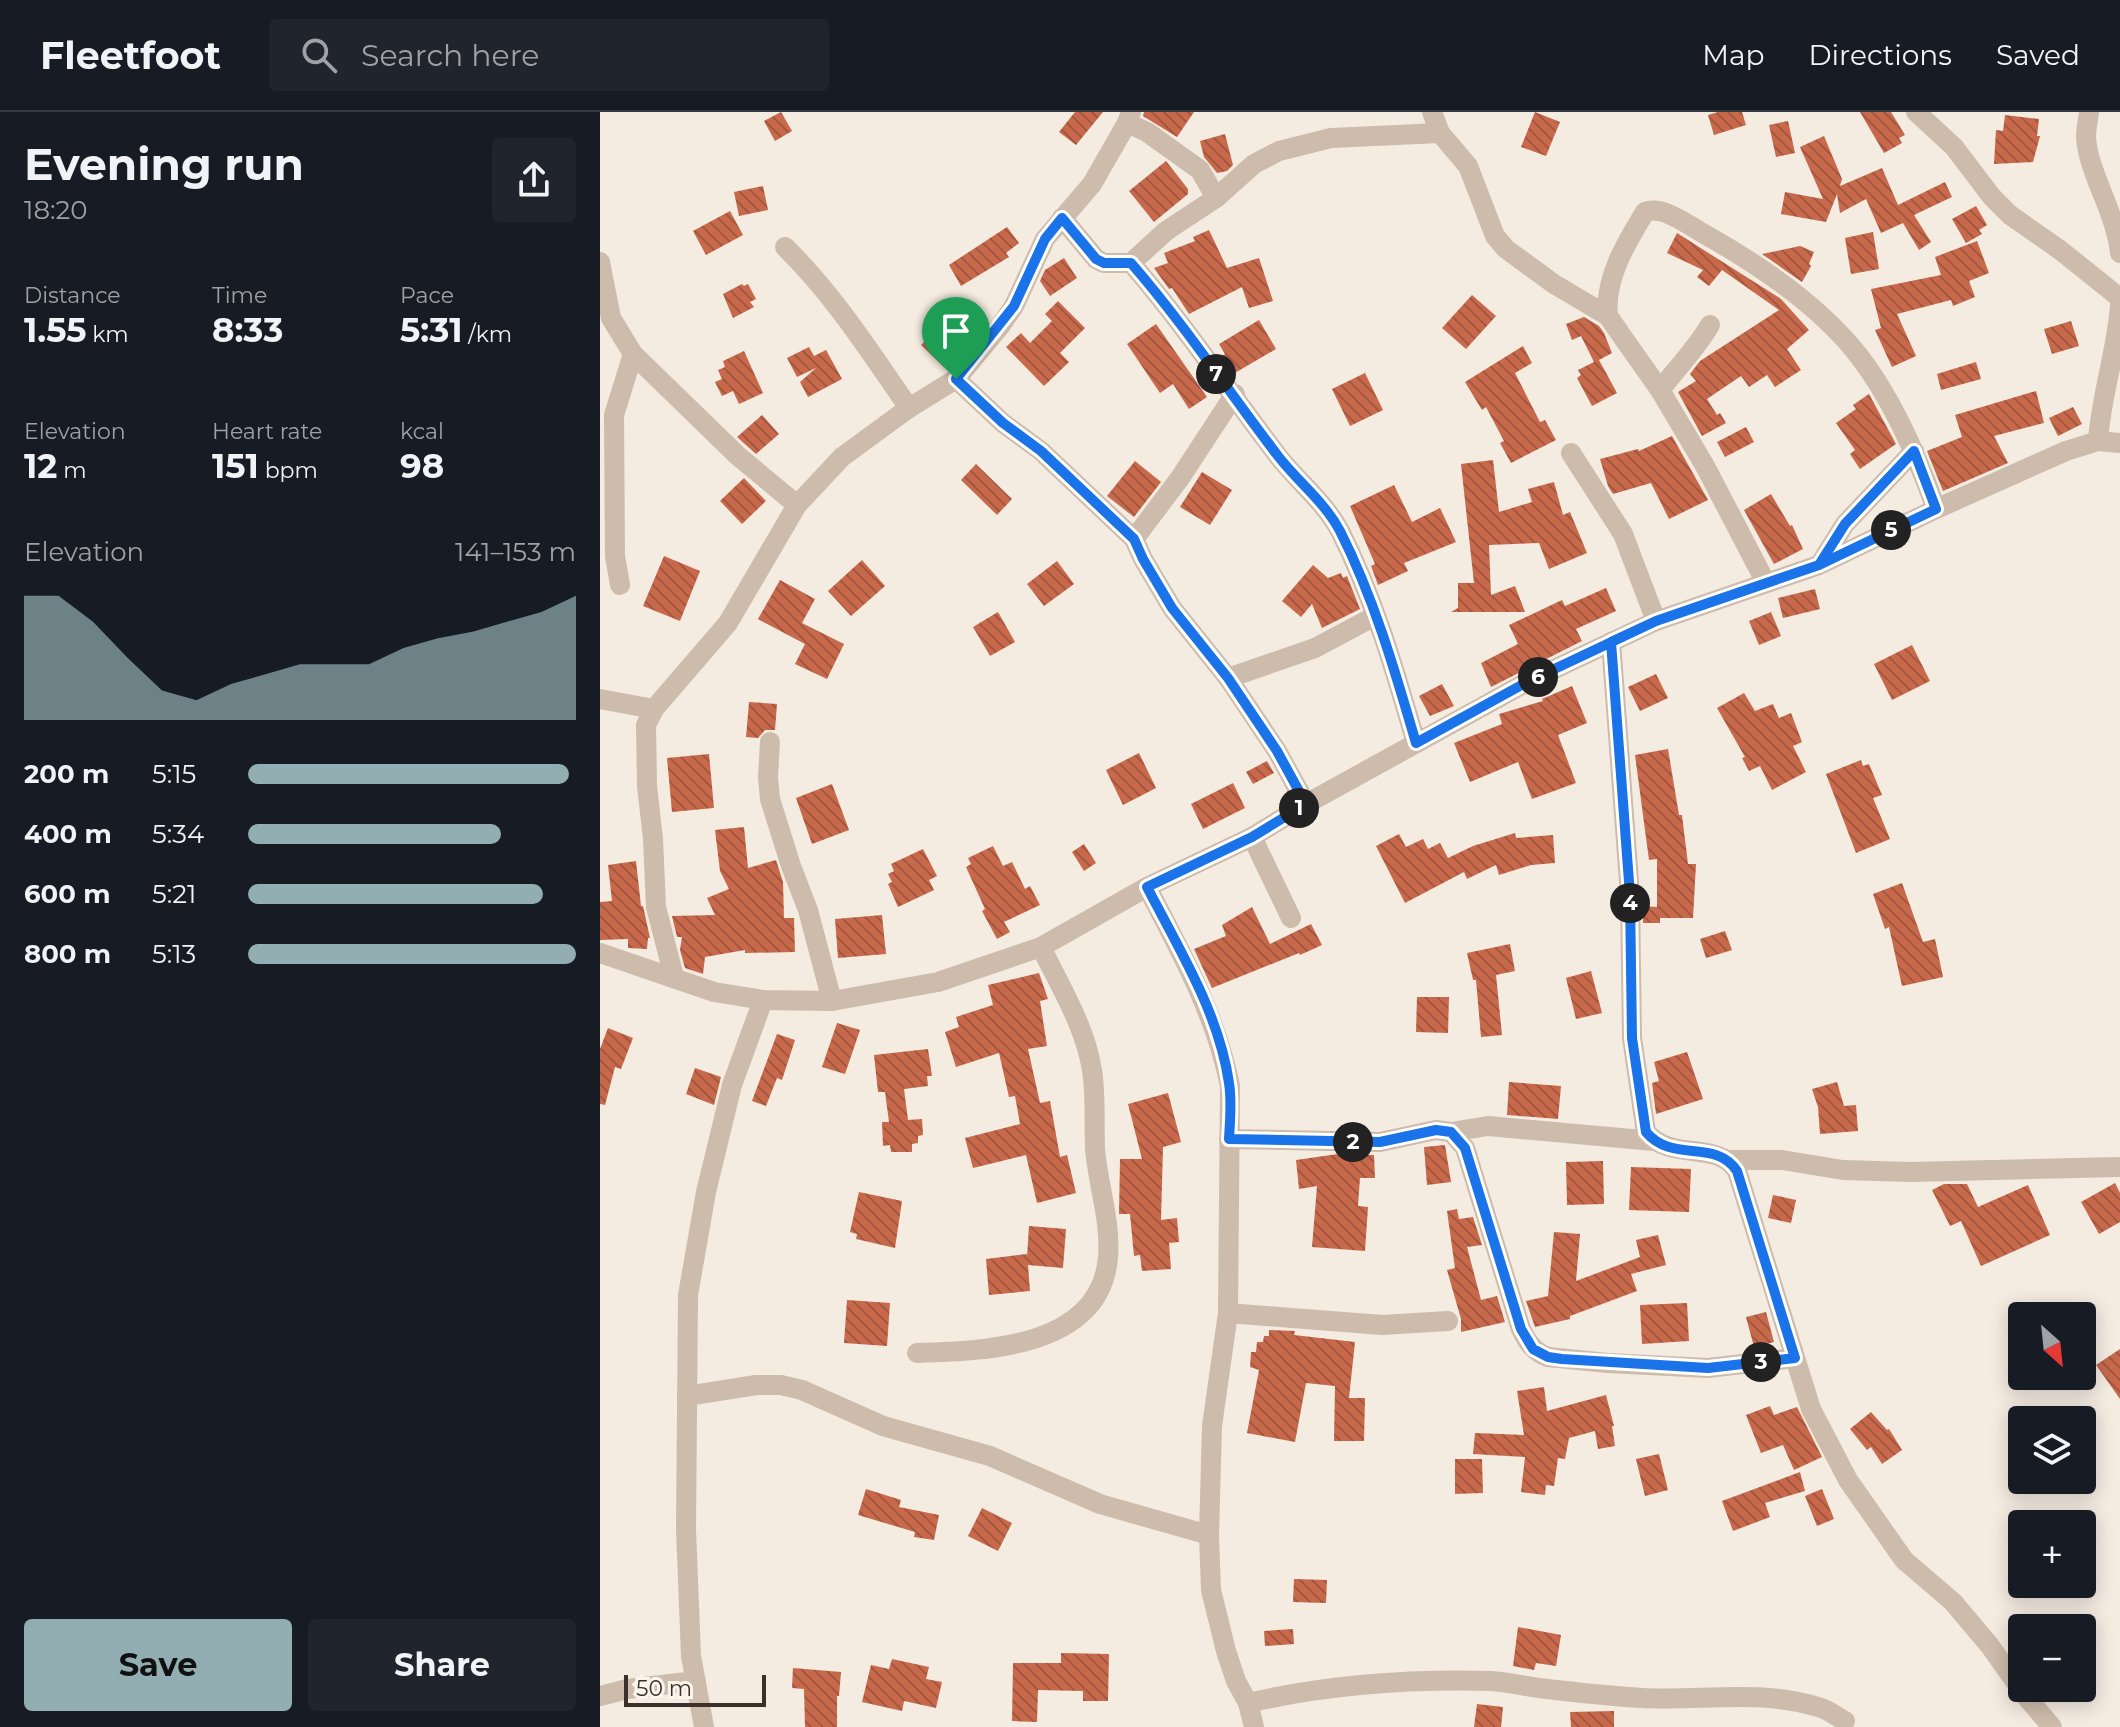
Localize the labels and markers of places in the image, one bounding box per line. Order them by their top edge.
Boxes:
pin [922,297,990,379]
pin: 7 [1196,354,1236,394]
pin: 5 [1871,510,1911,550]
pin: 6 [1518,657,1558,697]
pin: 1 [1279,788,1319,828]
pin: 4 [1610,883,1650,923]
pin: 2 [1333,1122,1373,1162]
pin: 3 [1741,1342,1781,1382]

